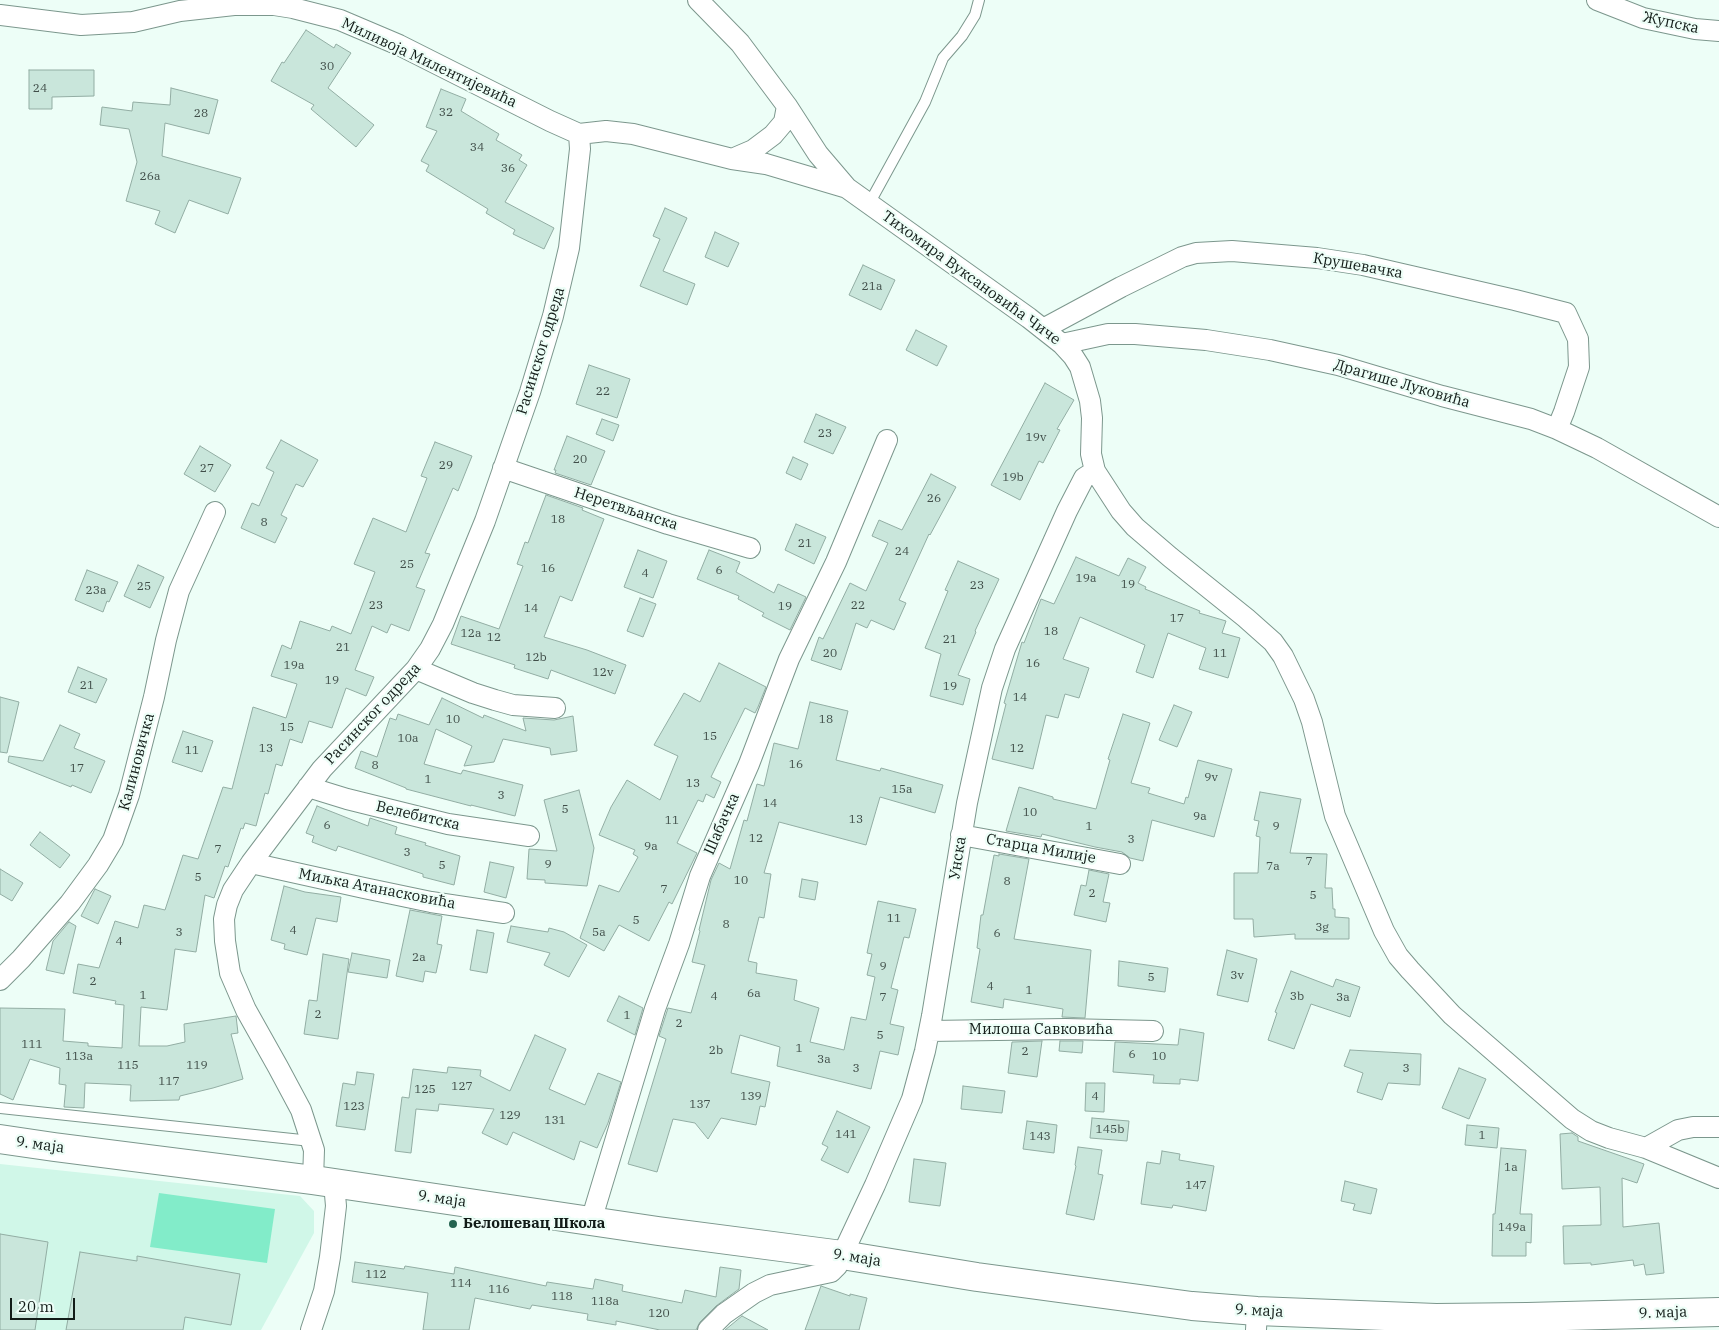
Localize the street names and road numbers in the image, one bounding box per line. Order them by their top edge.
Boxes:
street label: Жупска [1641,8,1701,38]
street label: Миливоја Милентијевића [339,14,519,112]
street label: Тихомира Вуксановића Чиче [878,207,1064,349]
street label: Крушевачка [1312,249,1404,283]
street label: Расинског одреда [513,285,569,417]
street label: Драгише Луковића [1332,356,1472,412]
street label: Неретвљанска [572,484,680,534]
street label: Расинског одреда [321,659,425,769]
street label: Калиновичка [115,711,159,813]
street label: Шабачка [700,790,744,858]
street label: Велебитска [374,798,462,834]
street label: Старца Милије [985,830,1097,868]
street label: Унска [946,835,970,881]
street label: Миљка Атанасковића [297,865,457,913]
street label: Милоша Савковића [969,1021,1113,1039]
street label: 9. маја [15,1133,65,1157]
street label: 9. маја [417,1187,467,1211]
street label: 9. маја [832,1245,882,1271]
street label: 9. маја [1234,1301,1284,1321]
street label: 9. маја [1638,1303,1688,1323]

